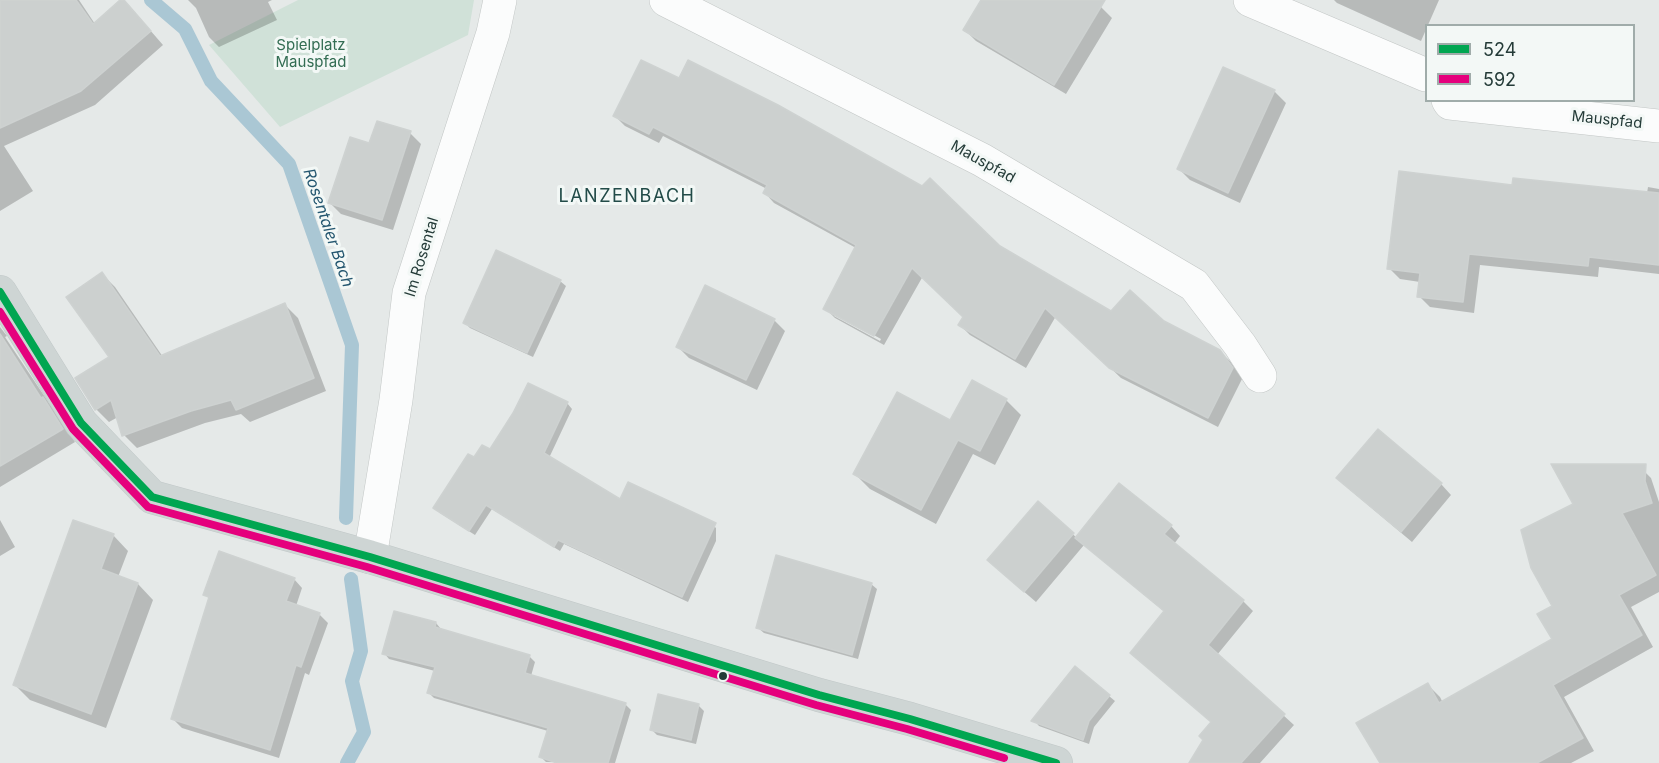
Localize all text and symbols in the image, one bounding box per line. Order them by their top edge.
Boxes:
legend [1425,24,1635,102]
park label: Spielplatz Mauspfad [276,36,346,71]
text: 524 [1483,39,1516,60]
text: 592 [1483,69,1516,90]
street label: Mauspfad [1571,107,1643,133]
street label: Mauspfad [948,137,1018,187]
water label: Rosentaler Bach [299,166,357,290]
district label: LANZENBACH [559,186,695,208]
street label: Im Rosental [401,215,443,299]
unlabelled marker [717,670,729,682]

